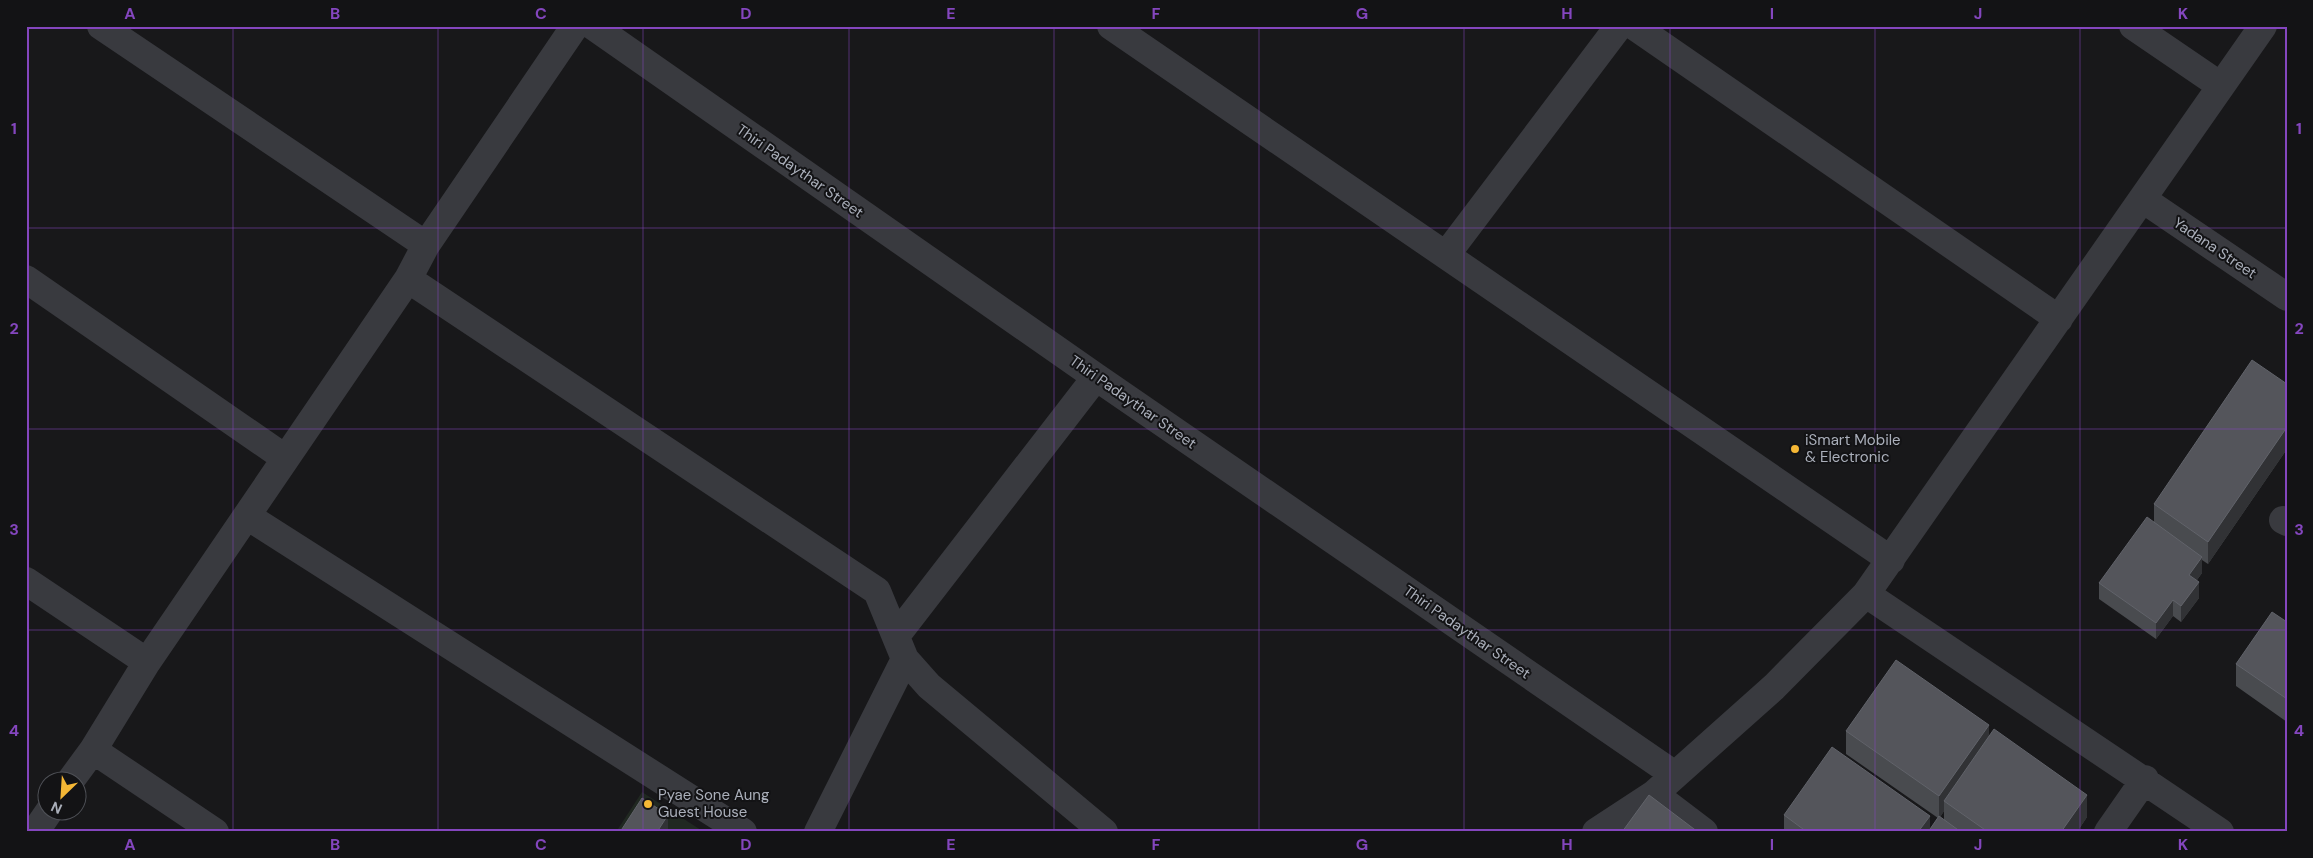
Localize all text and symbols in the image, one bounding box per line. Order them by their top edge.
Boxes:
text: A [124,3,136,24]
text: B [330,3,340,24]
text: C [535,3,547,24]
text: D [740,3,752,24]
text: E [946,3,956,24]
text: F [1152,3,1161,24]
text: G [1356,3,1368,24]
text: H [1561,3,1573,24]
text: I [1770,3,1774,24]
text: J [1974,3,1982,24]
text: K [2178,3,2189,24]
text: 1 [11,118,17,139]
text: 1 [2296,118,2302,139]
street label: Thiri Padaythar Street [733,120,868,222]
street label: Yadana Street [2169,213,2261,283]
text: 2 [9,318,19,339]
text: 2 [2294,318,2304,339]
street label: Thiri Padaythar Street [1066,351,1201,453]
place label: iSmart Mobile & Electronic [1805,430,1901,467]
marker: iSmart Mobile & Electronic [1789,443,1801,455]
text: 3 [9,519,19,540]
text: 3 [2294,519,2304,540]
street label: Thiri Padaythar Street [1400,581,1535,683]
text: 4 [9,720,19,741]
text: 4 [2294,720,2304,741]
north arrow [38,770,88,820]
place label: Pyae Sone Aung Guest House [658,785,769,822]
text: N [48,797,65,818]
marker: Pyae Sone Aung Guest House [642,798,654,810]
text: A [124,834,136,855]
text: B [330,834,340,855]
text: C [535,834,547,855]
text: D [740,834,752,855]
text: E [946,834,956,855]
text: F [1152,834,1161,855]
text: G [1356,834,1368,855]
text: H [1561,834,1573,855]
text: I [1770,834,1774,855]
text: J [1974,834,1982,855]
text: K [2178,834,2189,855]

